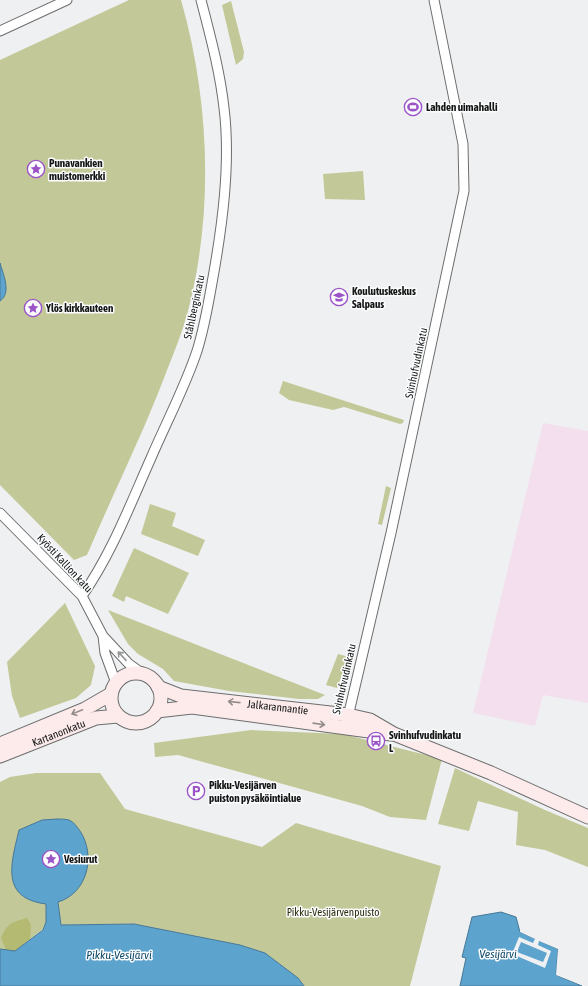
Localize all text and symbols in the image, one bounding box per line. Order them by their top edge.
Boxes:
sports icon: Lahden uimahalli [403,97,423,117]
place label: Lahden uimahalli [426,101,498,113]
place label: Punavankien muistomerkki [49,157,106,182]
place icon: Punavankien muistomerkki [26,159,46,179]
street label: Ståhlberginkatu [181,274,207,340]
place label: Koulutuskeskus Salpaus [352,285,416,310]
school or university icon: Koulutuskeskus Salpaus [329,287,349,307]
place icon: Ylös kirkkauteen [23,298,43,318]
place label: Ylös kirkkauteen [45,302,113,314]
street label: Svinhufvudinkatu [403,327,429,399]
street label: Kyösti Kallion katu [35,532,95,594]
street label: Svinhufvudinkatu [330,643,358,715]
one-way arrow [118,652,127,662]
one-way arrow [228,698,241,706]
street label: Jalkarannantie [246,698,309,716]
one-way arrow [71,709,83,717]
street label: Kartanonkatu [30,717,87,749]
one-way arrow [312,720,325,728]
place label: Svinhufvudinkatu L [389,729,461,754]
bus stop icon: Svinhufvudinkatu L [366,731,386,751]
place label: Pikku-Vesijärven puiston pysäköintialue [209,779,301,804]
parking icon: Pikku-Vesijärven puiston pysäköintialue [186,781,206,801]
place icon: Vesiurut [41,849,61,869]
place label: Vesiurut [63,853,98,865]
park label: Pikku-Vesijärvenpuisto [287,906,379,918]
water label: Vesijärvi [479,947,517,961]
water label: Pikku-Vesijärvi [86,948,152,962]

